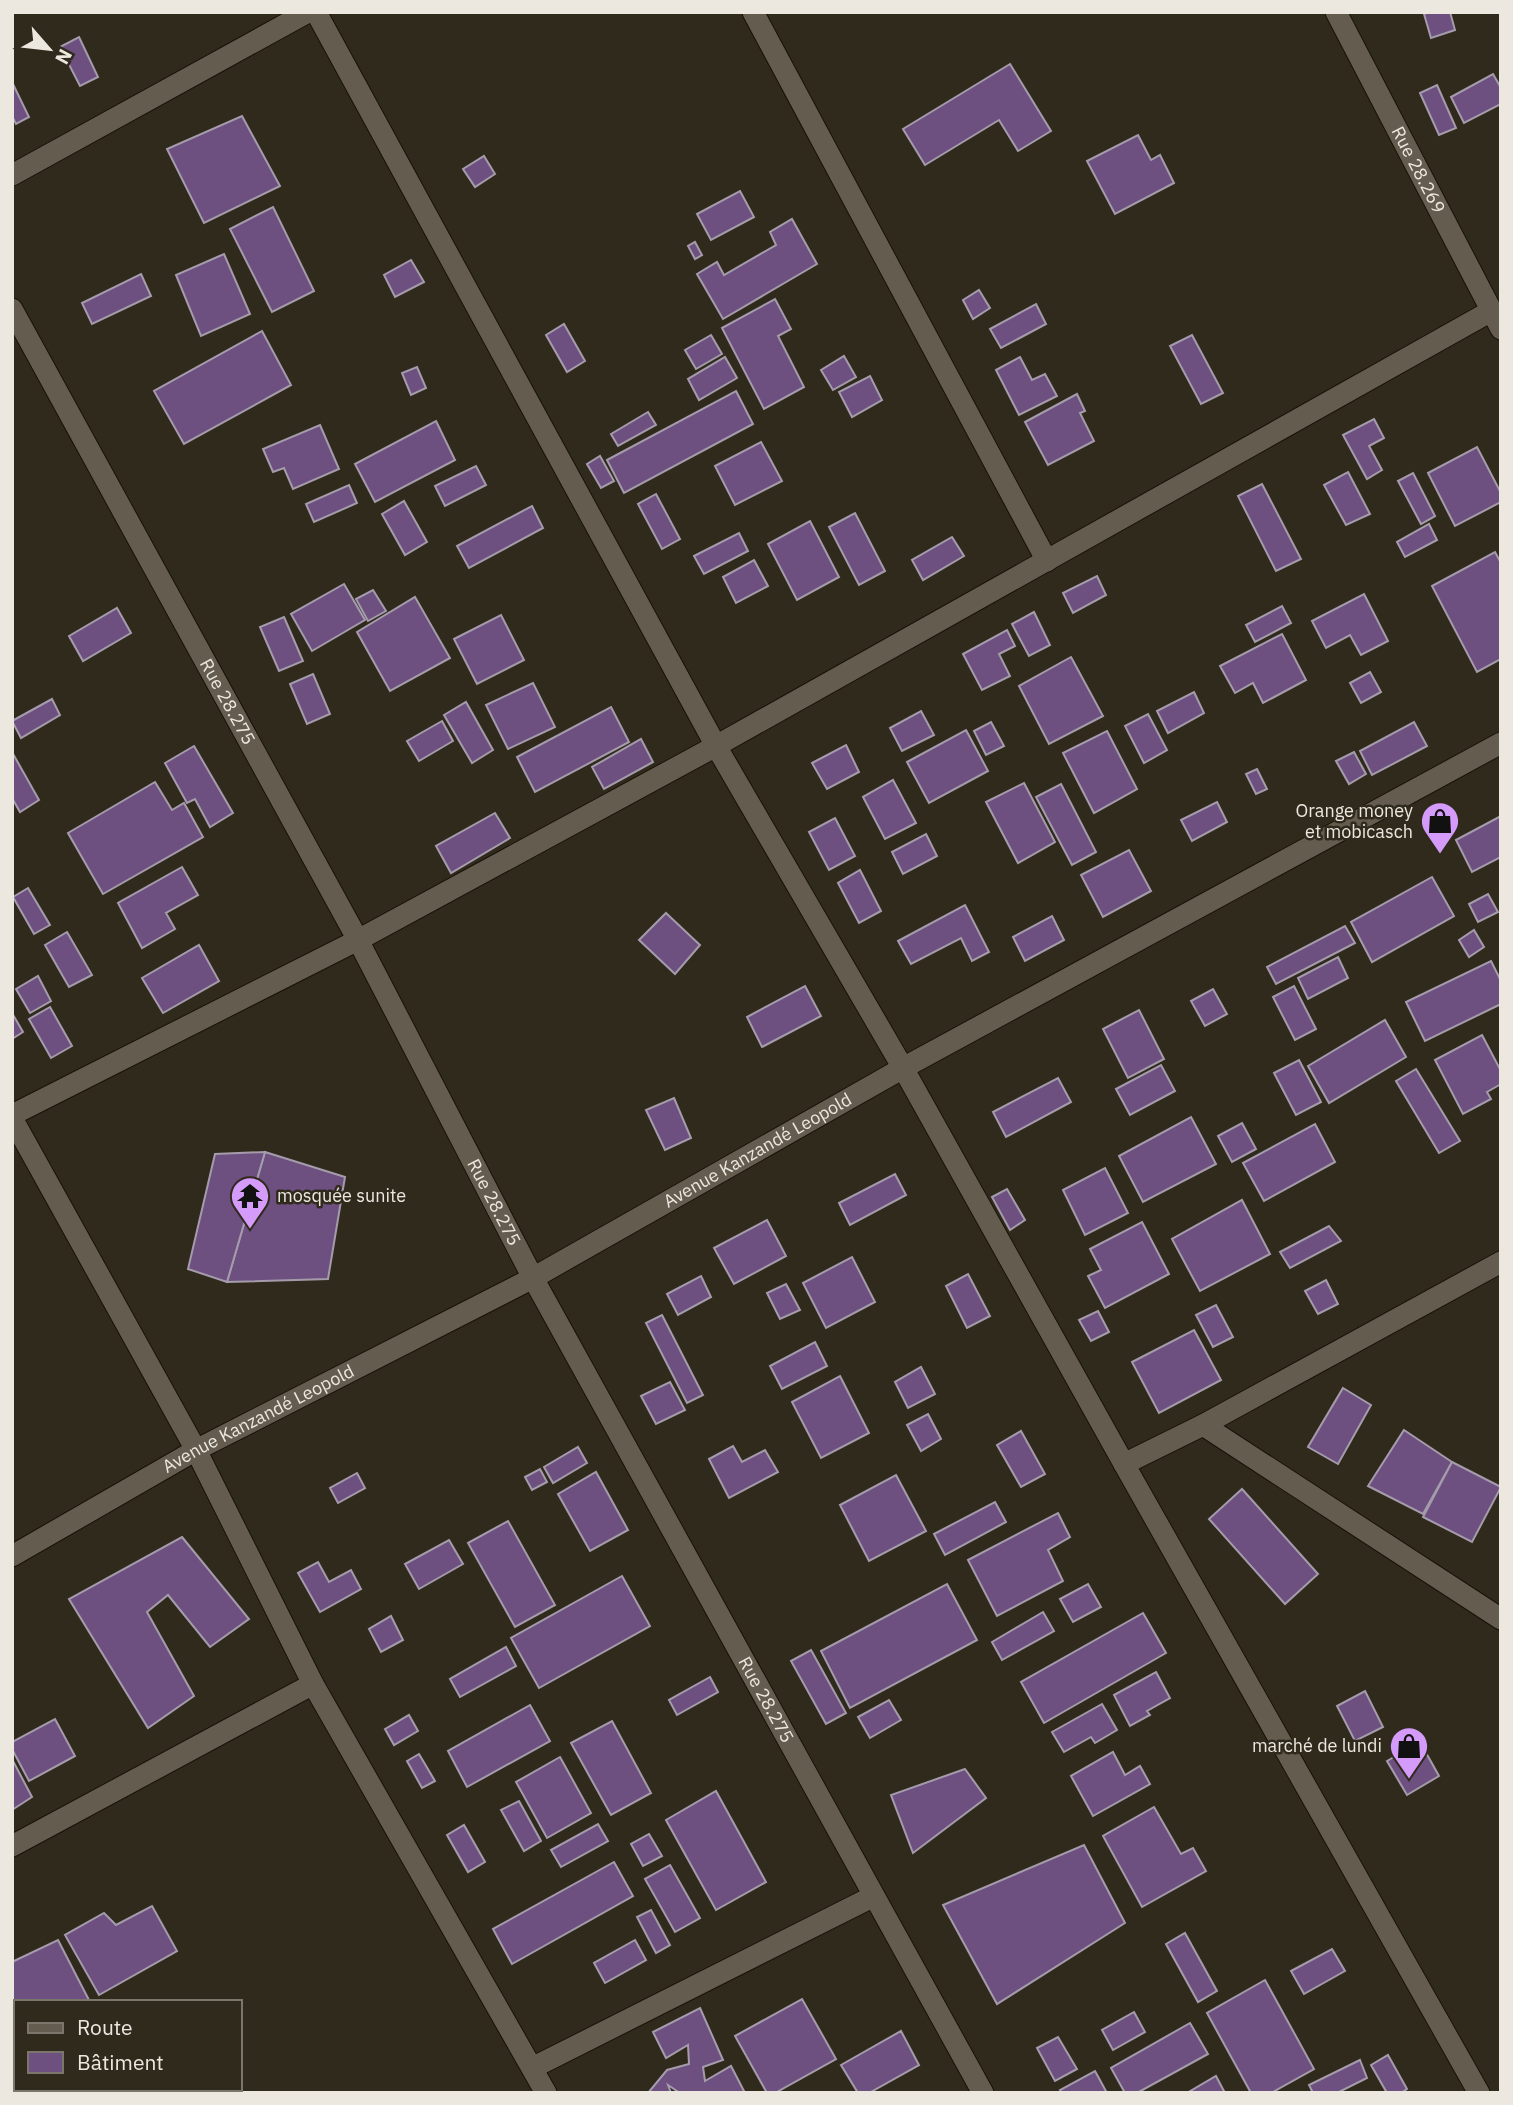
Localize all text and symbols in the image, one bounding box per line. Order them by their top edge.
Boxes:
north arrow [14,14,84,84]
text: N [50,45,78,69]
street label: Rue 28.269 [1387,122,1451,217]
street label: Rue 28.275 [195,654,261,749]
place label: Orange money et mobicasch [1296,799,1413,843]
shop icon: Orange money et mobicasch [1419,800,1461,855]
street label: Avenue Kanzandé Leopold [659,1088,856,1213]
street label: Rue 28.275 [462,1155,526,1249]
temple icon: mosquée sunite [229,1175,271,1230]
place label: mosquée sunite [277,1184,406,1207]
street label: Avenue Kanzandé Leopold [158,1359,358,1478]
street label: Rue 28.275 [733,1652,799,1747]
shop icon: marché de lundi [1388,1725,1430,1780]
place label: marché de lundi [1252,1734,1382,1757]
legend [14,2000,242,2091]
text: Route [77,2013,133,2041]
text: Bâtiment [77,2048,164,2076]

